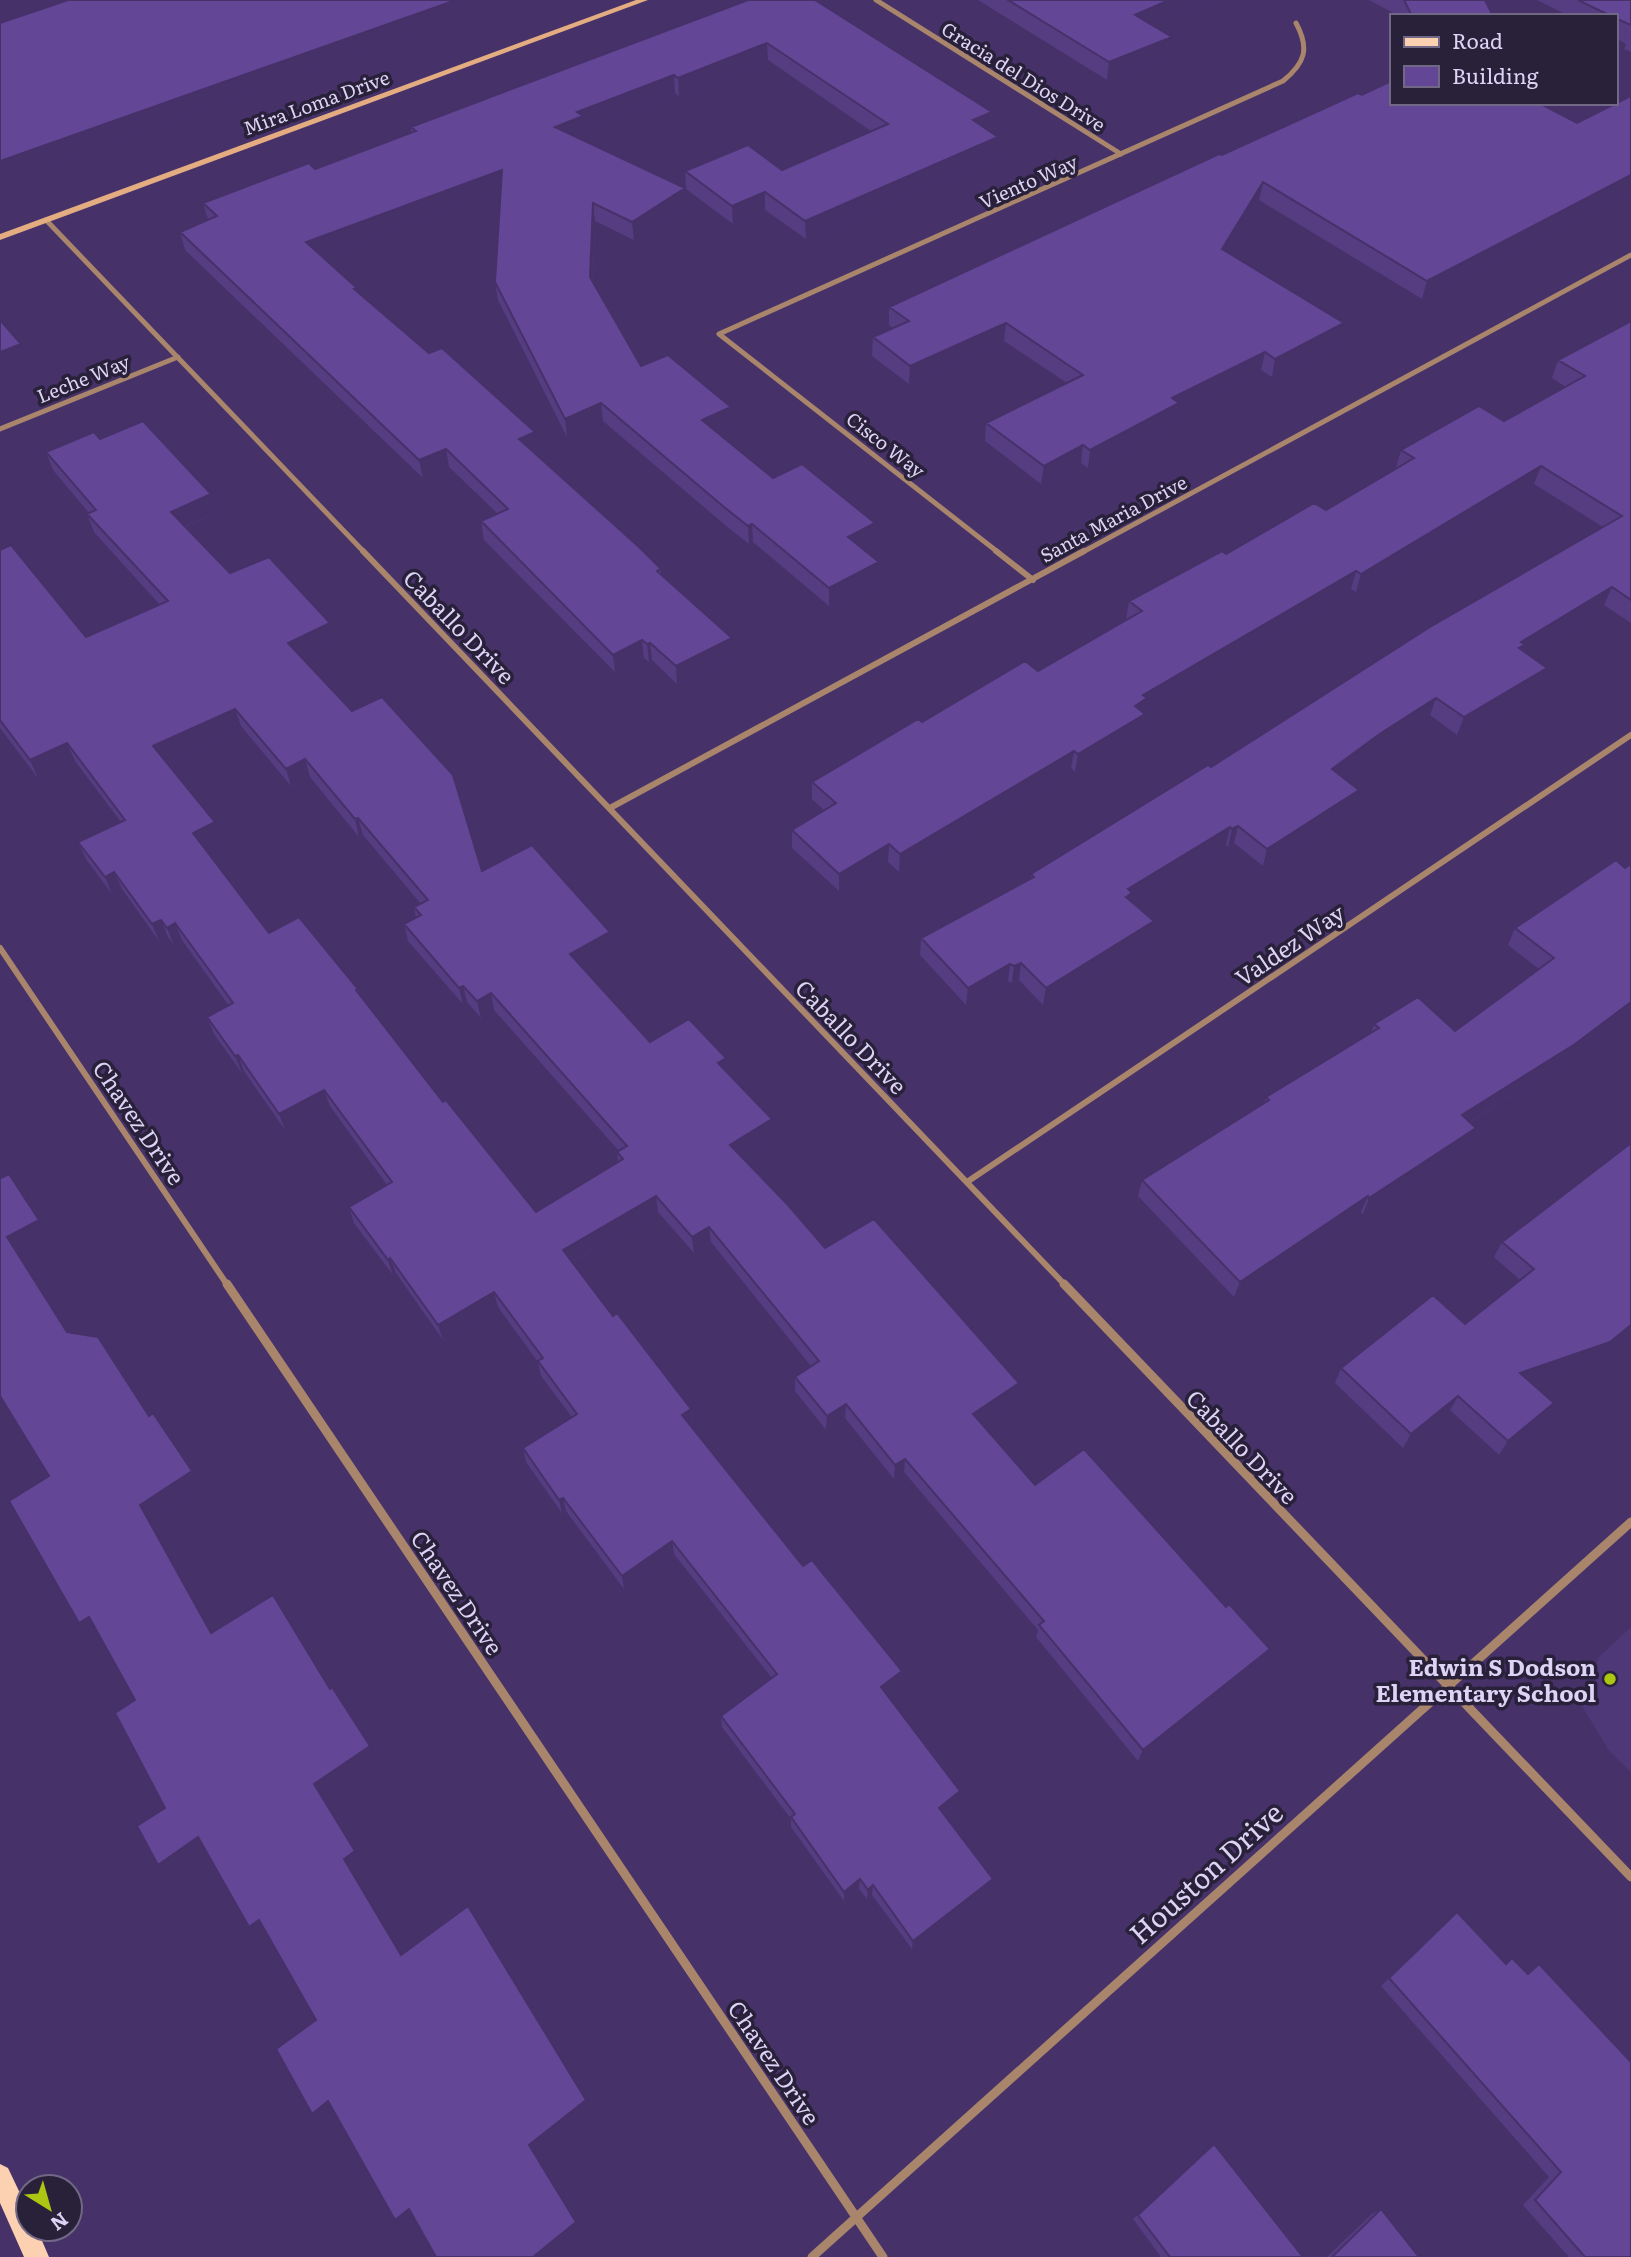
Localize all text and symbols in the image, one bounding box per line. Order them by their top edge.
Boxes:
street label: Gracia del Dios Drive [937,14,1111,138]
legend [1390,14,1617,105]
text: Road [1452,24,1503,55]
text: Building [1452,59,1539,90]
street label: Mira Loma Drive [239,63,393,141]
street label: Viento Way [974,147,1082,215]
street label: Leche Way [32,347,134,409]
street label: Cisco Way [841,404,931,484]
street label: Santa Maria Drive [1035,467,1192,569]
street label: Caballo Drive [397,561,524,691]
street label: Valdez Way [1227,894,1351,993]
street label: Caballo Drive [789,971,916,1101]
street label: Chavez Drive [86,1053,194,1191]
street label: Caballo Drive [1180,1381,1307,1511]
street label: Chavez Drive [404,1523,512,1661]
place label: Edwin S Dodson Elementary School [1376,1649,1596,1709]
marker: Edwin S Dodson Elementary School [1602,1671,1618,1687]
street label: Houston Drive [1119,1791,1291,1953]
street label: Chavez Drive [721,1993,829,2131]
north arrow [14,2173,84,2243]
text: N [45,2206,75,2238]

